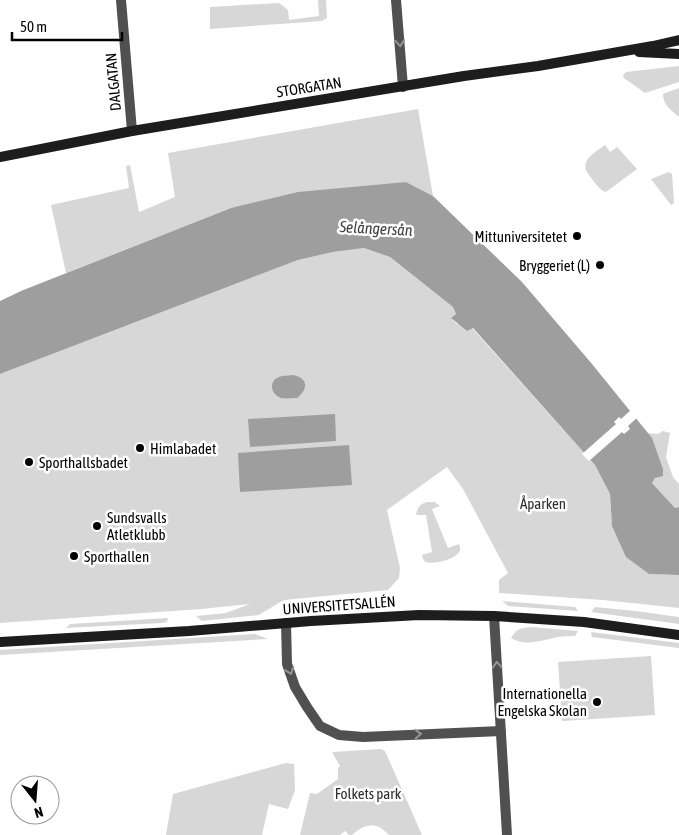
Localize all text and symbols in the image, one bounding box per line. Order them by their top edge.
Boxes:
scale bar [12,10,122,42]
text: 50 m [20,18,47,35]
one-way arrow [394,40,405,48]
street label: DALGATAN [102,52,124,112]
street label: STORGATAN [275,73,343,101]
water label: Selångersån [338,217,413,240]
place label: Mittuniversitetet [475,228,567,245]
marker: Mittuniversitetet [571,230,583,242]
place label: Bryggeriet (L) [519,257,590,274]
marker: Bryggeriet (L) [594,259,606,271]
place label: Himlabadet [150,440,216,457]
marker: Himlabadet [134,442,146,454]
place label: Sporthallsbadet [39,454,128,471]
marker: Sporthallsbadet [23,456,35,468]
park label: Åparken [520,495,566,512]
place label: Sundsvalls Atletklubb [107,509,166,543]
marker: Sundsvalls Atletklubb [91,520,103,532]
place label: Sporthallen [84,548,149,565]
marker: Sporthallen [68,550,80,562]
street label: UNIVERSITETSALLÉN [282,593,396,617]
one-way arrow [491,661,502,669]
one-way arrow [284,667,294,675]
place label: Internationella Engelska Skolan [498,685,587,719]
marker: Internationella Engelska Skolan [591,696,603,708]
one-way arrow [414,729,422,740]
north arrow [10,775,60,825]
park label: Folkets park [335,785,402,802]
text: N [33,804,45,821]

